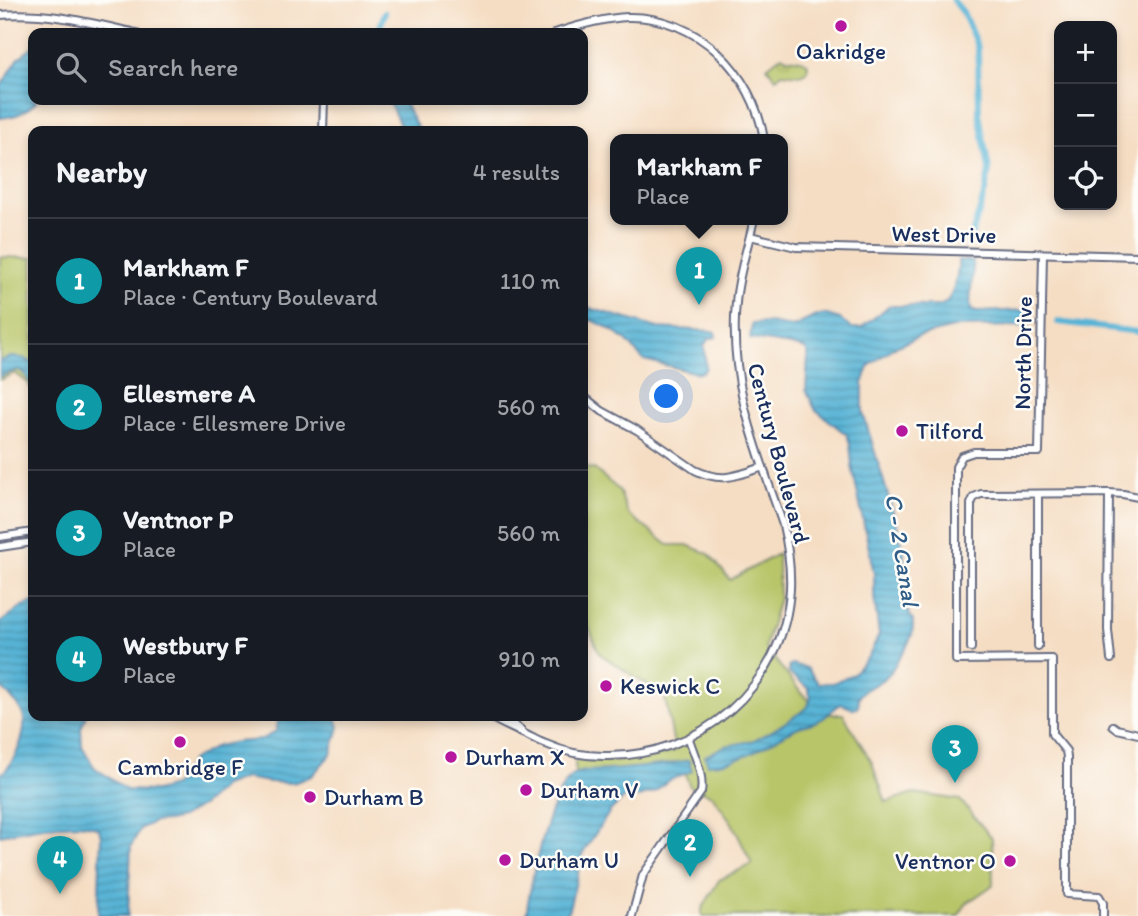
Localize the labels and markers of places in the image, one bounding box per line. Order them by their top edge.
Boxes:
marker: Oakridge [833,18,849,34]
place label: Oakridge [796,37,886,65]
pin: 1 [676,247,722,305]
place label: Tilford [916,417,984,445]
marker: Tilford [894,423,910,439]
place label: Keswick C [620,672,720,700]
marker: Keswick C [598,678,614,694]
pin: 3 [932,725,978,783]
marker: Cambridge F [172,734,188,750]
place label: Durham X [465,743,565,771]
marker: Durham X [443,749,459,765]
place label: Cambridge F [117,753,243,781]
place label: Durham V [540,776,639,804]
marker: Durham V [518,782,534,798]
place label: Durham B [324,783,424,811]
marker: Durham B [302,789,318,805]
pin: 2 [667,819,713,877]
pin: 4 [37,836,83,894]
place label: Durham U [519,846,619,874]
place label: Ventnor O [895,847,996,875]
marker: Durham U [497,852,513,868]
marker: Ventnor O [1002,853,1018,869]

